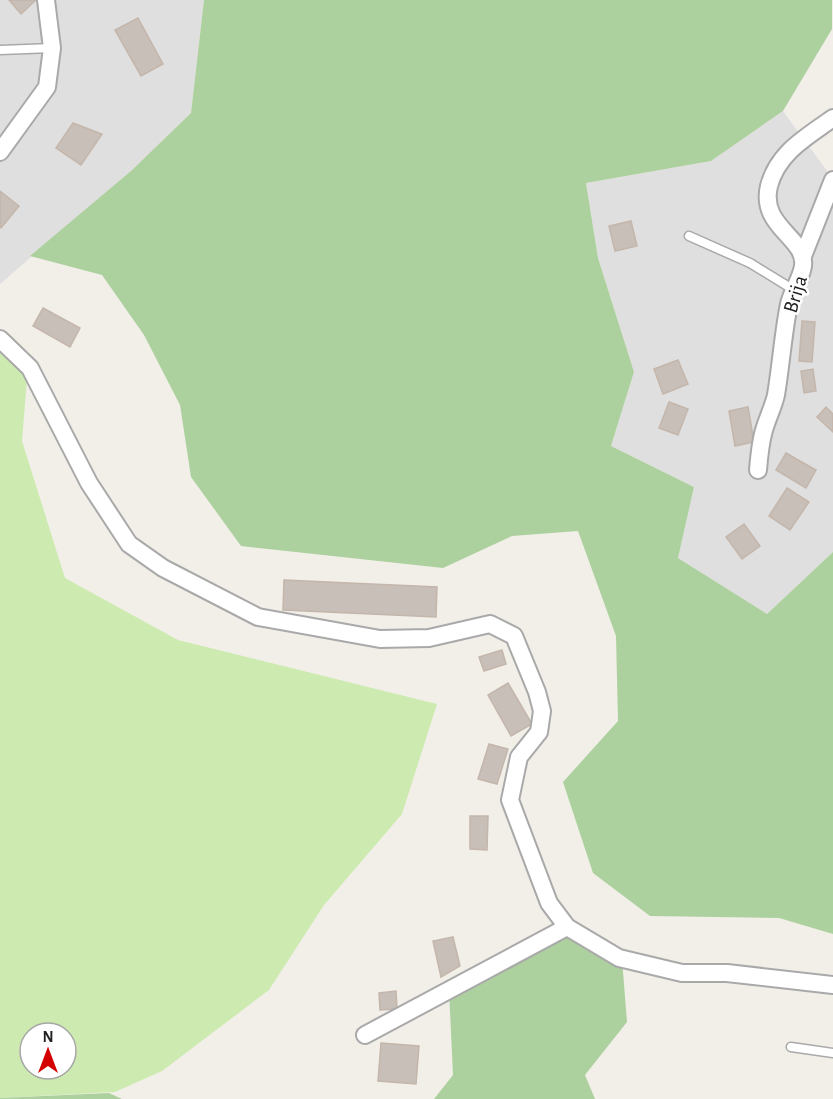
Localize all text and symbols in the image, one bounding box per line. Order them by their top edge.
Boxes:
street label: Brija [780,273,811,315]
north arrow [18,1021,78,1081]
text: N [42,1029,54,1045]

